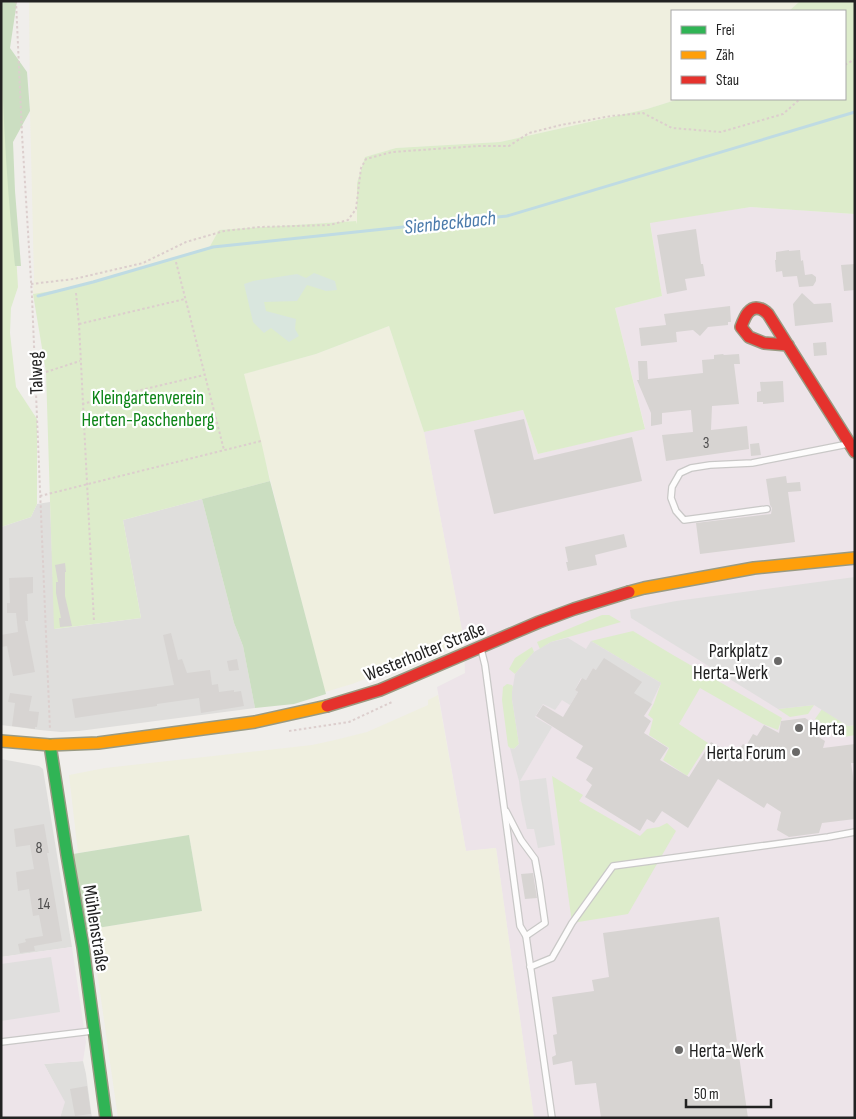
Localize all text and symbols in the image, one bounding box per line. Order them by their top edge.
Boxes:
legend [671,10,846,100]
text: Frei [716,21,735,40]
text: Zäh [716,46,734,65]
text: Stau [716,71,739,90]
water label: Sienbeckbach [403,206,497,240]
street label: Talweg [24,351,49,395]
park label: Kleingartenverein Herten-Paschenberg [82,387,215,432]
house number: 3 [703,434,709,453]
street label: Westerholter Straße [361,618,488,687]
place label: Parkplatz Herta-Werk [693,640,769,685]
marker: Parkplatz Herta-Werk [772,655,784,667]
place label: Herta [809,718,845,741]
marker: Herta [793,722,805,734]
place label: Herta Forum [707,742,786,765]
marker: Herta Forum [790,746,802,758]
house number: 8 [35,839,43,858]
street label: Mühlenstraße [77,883,114,973]
house number: 14 [38,895,50,914]
place label: Herta-Werk [689,1040,765,1063]
marker: Herta-Werk [673,1044,685,1056]
scale bar [686,1076,771,1108]
text: 50 m [694,1085,719,1104]

